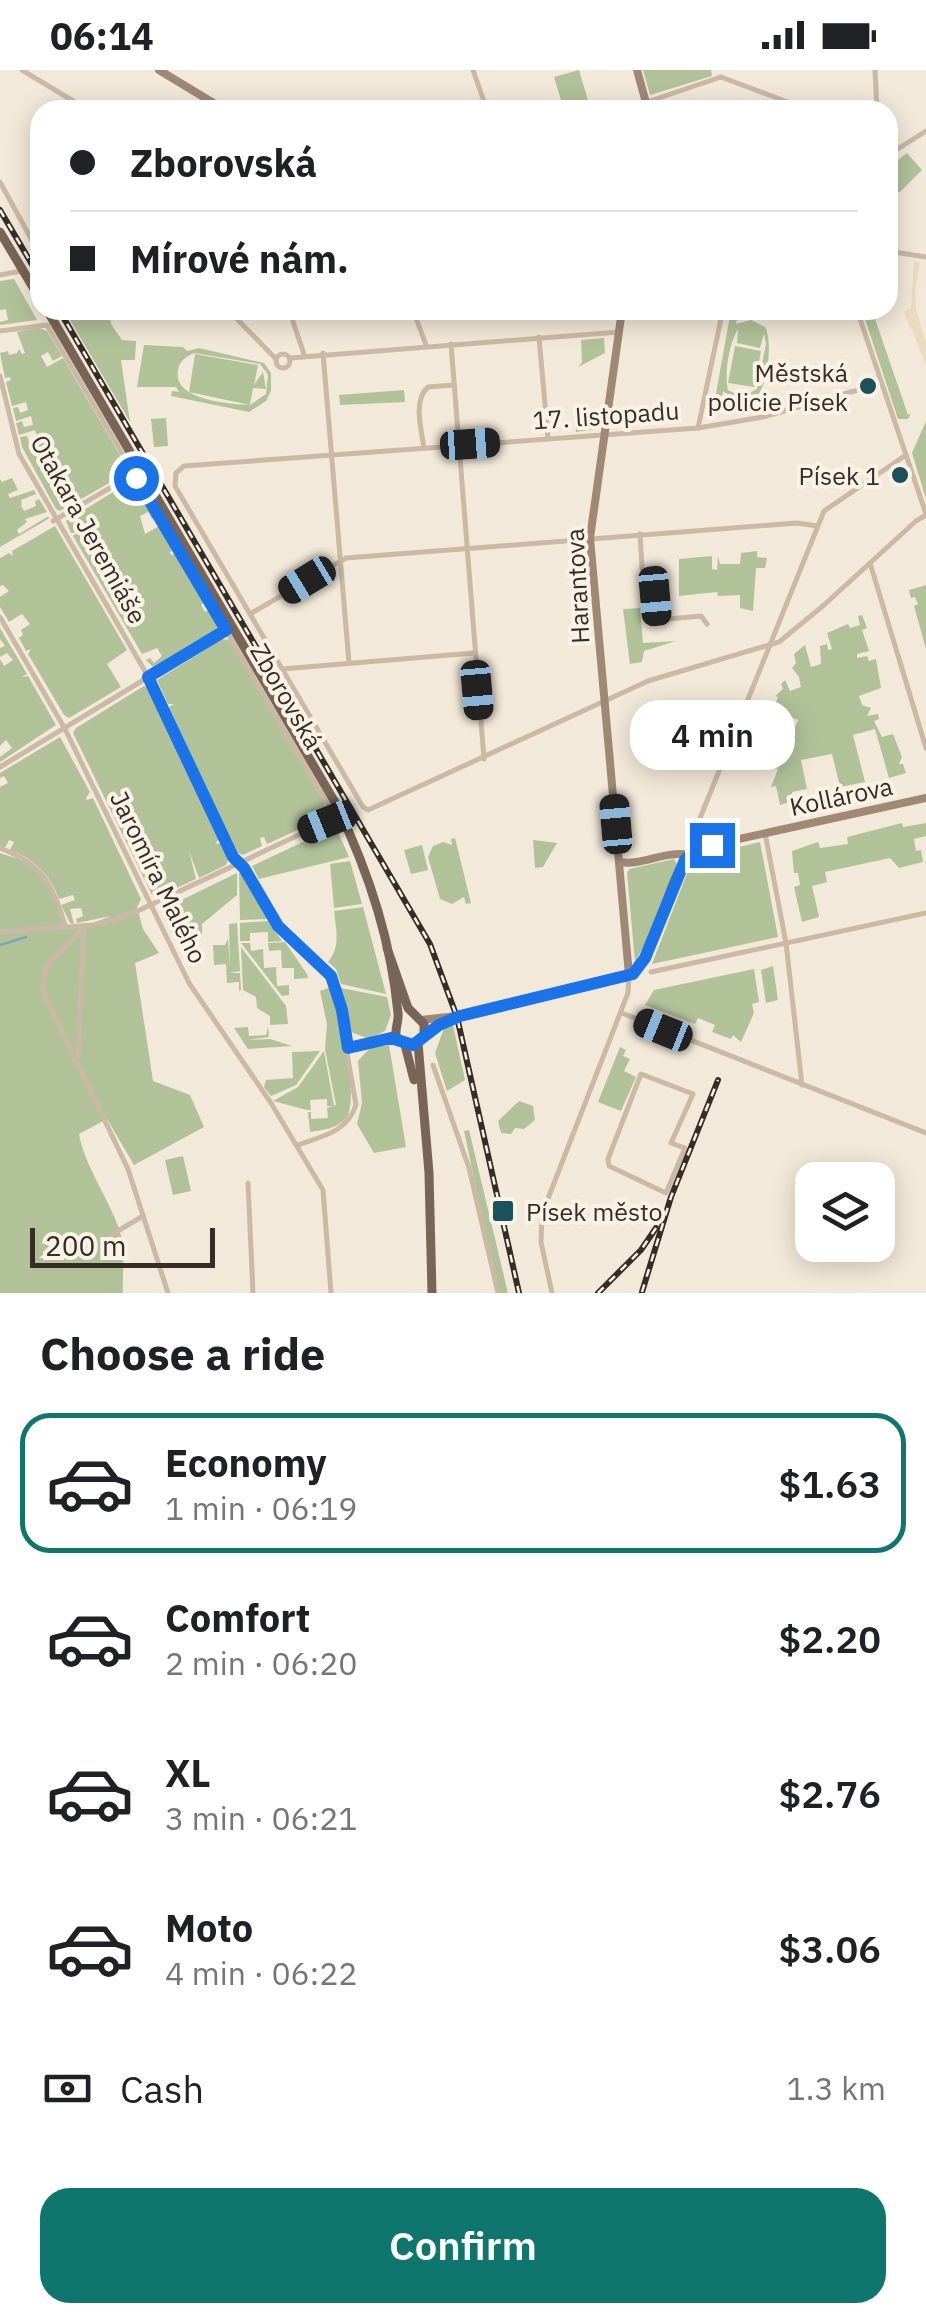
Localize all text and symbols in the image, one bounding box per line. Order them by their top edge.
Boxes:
text: 06:14 [50,11,154,60]
text: Zborovská [130,138,317,187]
text: Mírové nám. [130,234,349,283]
place label: Městská policie Písek [708,356,848,418]
marker: Městská policie Písek [857,375,879,397]
street label: 17. listopadu [532,393,680,437]
car [439,427,501,461]
street label: Otakara Jeremiáše [23,429,155,629]
route start [114,456,159,501]
place label: Písek 1 [799,459,880,492]
marker: Písek 1 [889,464,911,486]
street label: Harantova [557,527,597,645]
car [274,552,340,608]
car [637,565,673,627]
street label: Zborovská [244,637,330,755]
car [459,659,495,721]
callout: 4 min [630,700,794,770]
text: 4 min [671,714,754,756]
street label: Kollárova [787,769,895,823]
street label: Jaromíra Malého [103,785,215,969]
car [598,793,634,855]
car [294,797,360,847]
route end [690,823,735,868]
car [630,1005,696,1055]
map controls [795,1162,895,1262]
button: layers [795,1162,895,1262]
place label: Písek město [526,1195,663,1228]
marker: Písek město [490,1198,516,1224]
scale bar [30,1223,215,1268]
text: 200 m [45,1227,126,1264]
text: Choose a ride [40,1324,325,1382]
icon: car [45,1438,135,1528]
text: Economy [165,1438,327,1487]
text: $1.63 [778,1459,881,1508]
text: 1 min · 06:19 [165,1487,358,1529]
icon: car [45,1593,135,1683]
text: Comfort [165,1593,310,1642]
text: $2.20 [778,1614,881,1663]
text: 2 min · 06:20 [165,1642,358,1684]
icon: car [45,1748,135,1838]
text: XL [165,1748,211,1797]
text: $2.76 [778,1769,881,1818]
text: 3 min · 06:21 [165,1797,358,1839]
icon: car [45,1903,135,1993]
text: Moto [165,1903,253,1952]
text: $3.06 [778,1924,881,1973]
text: 4 min · 06:22 [165,1952,358,1994]
icon: cash [40,2061,95,2116]
text: Cash [120,2064,204,2113]
text: 1.3 km [787,2067,886,2109]
button: Confirm [40,2188,886,2303]

